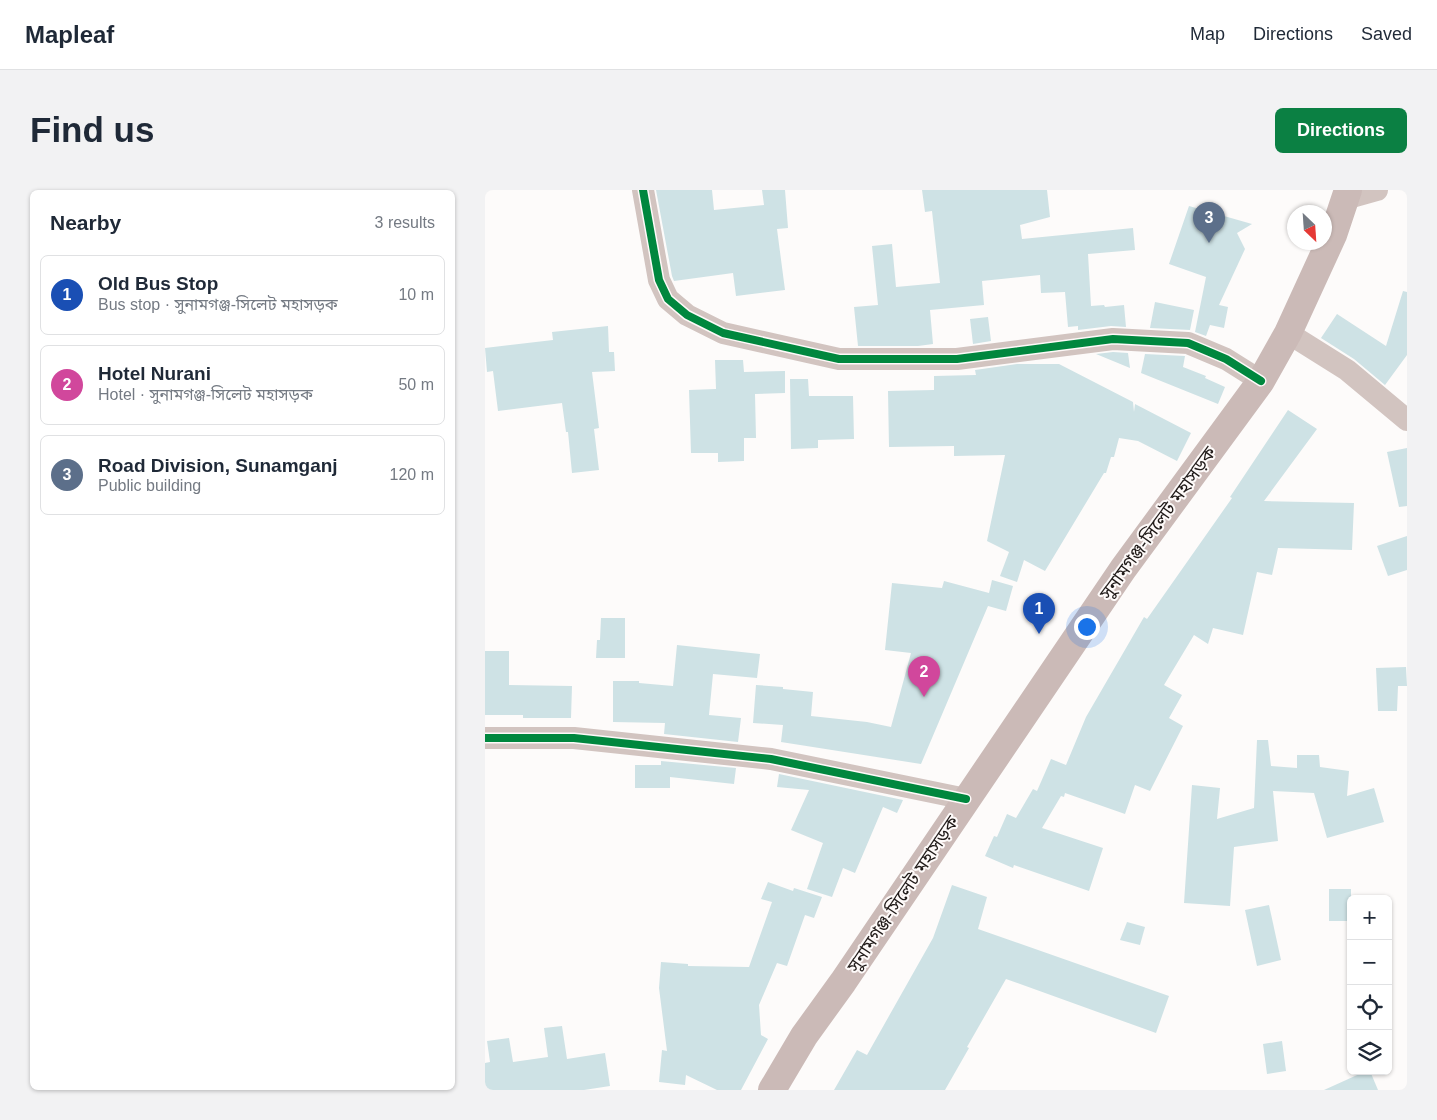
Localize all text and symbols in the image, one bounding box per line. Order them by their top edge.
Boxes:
text: Mapleaf [25,21,114,48]
text: Map [1190,24,1225,44]
text: Directions [1253,24,1333,44]
text: Saved [1361,24,1412,44]
button: Directions [1275,108,1407,153]
text: Find us [30,110,154,149]
pin: 3 [1193,202,1225,243]
north arrow [1287,205,1332,250]
text: Nearby [50,211,121,234]
text: 3 results [375,214,435,231]
text: Old Bus Stop [98,273,218,294]
text: 1 [63,286,71,303]
text: 10 m [398,286,434,303]
text: Bus stop · সুনামগঞ্জ-সিলেট মহাসড়ক [98,296,338,313]
text: Hotel Nurani [98,363,211,384]
text: 2 [63,376,71,393]
text: 50 m [398,376,434,393]
text: Hotel · সুনামগঞ্জ-সিলেট মহাসড়ক [98,386,313,403]
street label: সুনামগঞ্জ-সিলেট মহাসড়ক [1095,442,1221,605]
text: Road Division, Sunamganj [98,455,338,476]
text: 3 [63,466,71,483]
text: 120 m [390,466,434,483]
text: Public building [98,477,201,494]
pin: 1 [1023,593,1055,634]
your location [1074,614,1100,640]
pin: 2 [908,656,940,697]
street label: সুনামগঞ্জ-সিলেট মহাসড়ক [843,812,964,977]
map controls [1347,895,1392,1075]
button: + [1347,895,1392,940]
button: − [1347,940,1392,985]
button: locate [1347,985,1392,1030]
button: layers [1347,1030,1392,1075]

